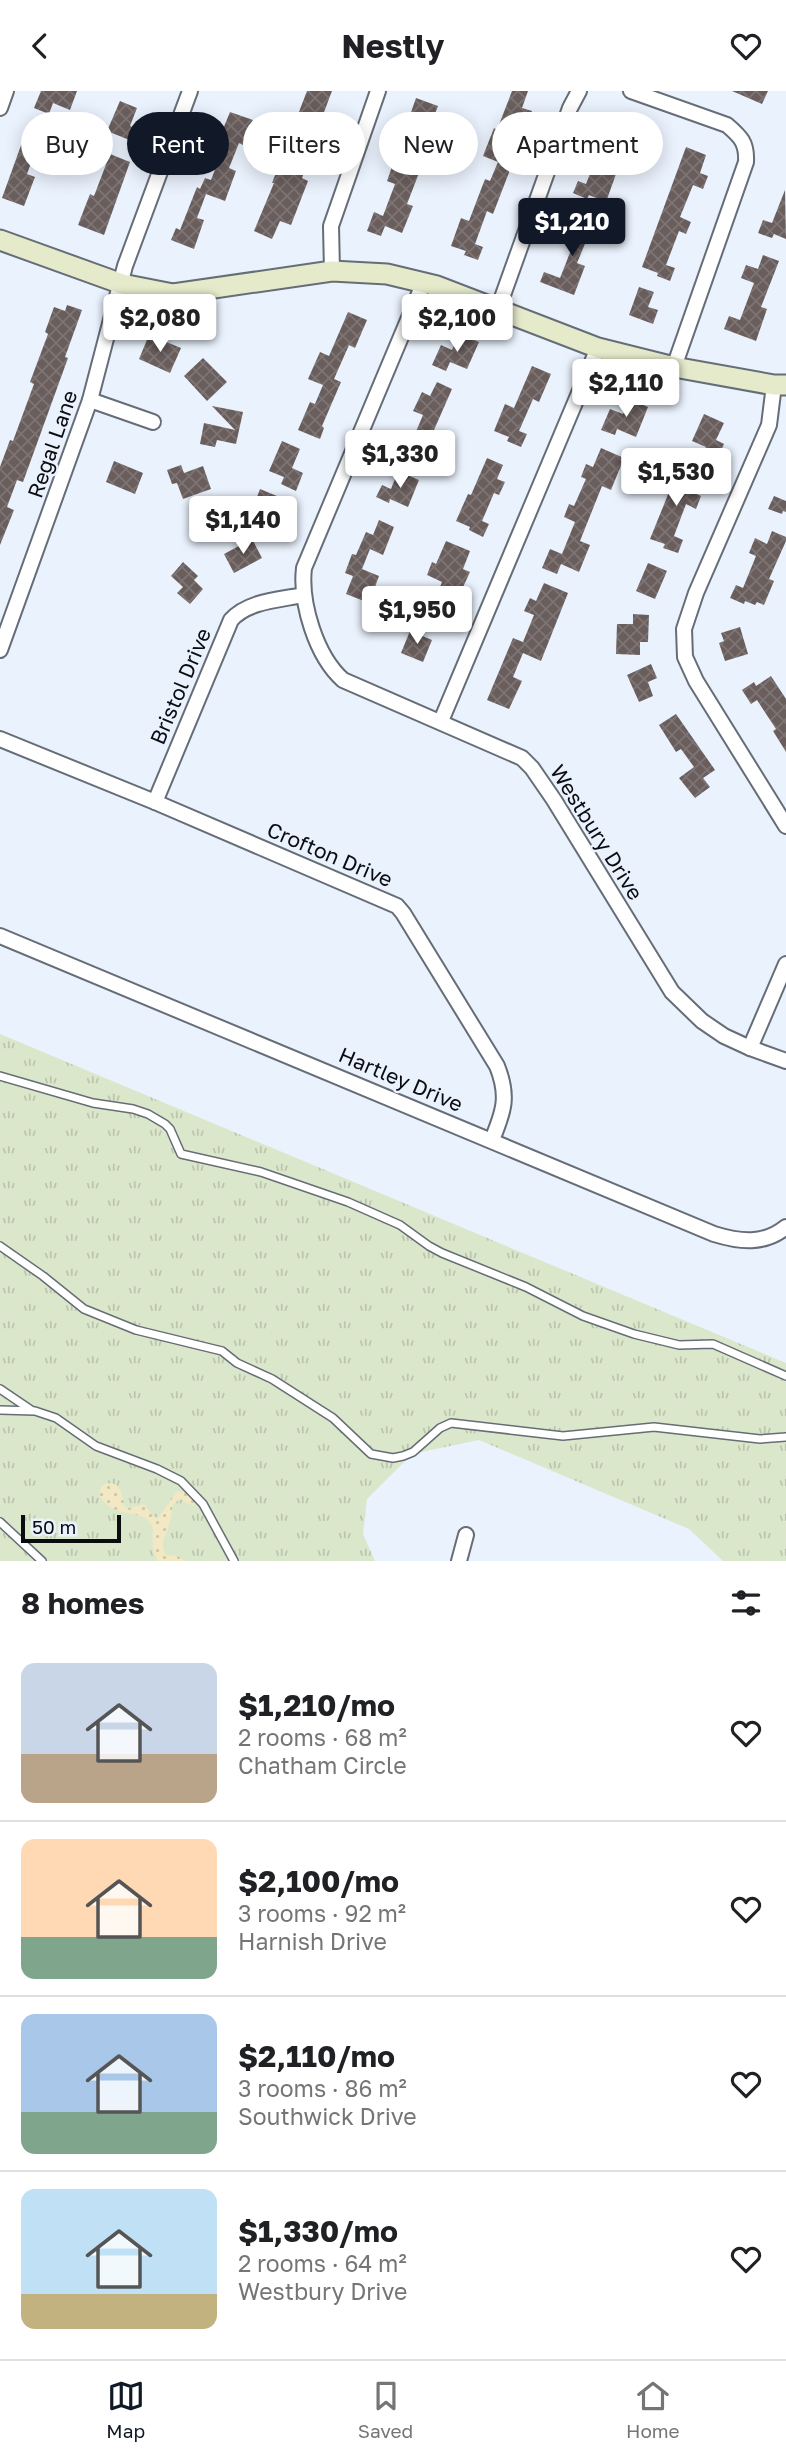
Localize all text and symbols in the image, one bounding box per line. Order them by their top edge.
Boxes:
icon: back [21,27,59,65]
text: Nestly [341,27,445,65]
icon: heart [727,27,765,65]
chip: Buy [21,112,113,175]
chip: Rent [127,112,229,175]
chip: Filters [243,112,365,175]
chip: New [379,112,478,175]
chip: Apartment [492,112,663,175]
pin: $1,210 [515,199,629,258]
text: $1,210 [534,207,610,235]
pin: $2,080 [103,295,217,354]
pin: $2,100 [400,295,514,354]
text: $2,080 [119,303,201,331]
text: $2,100 [418,303,496,331]
pin: $2,110 [569,359,683,419]
text: $2,110 [588,368,664,396]
street label: Regal Lane [21,387,83,501]
pin: $1,330 [343,431,457,490]
text: $1,330 [361,439,439,467]
pin: $1,530 [619,449,733,508]
text: $1,530 [637,457,715,485]
pin: $1,140 [186,497,300,556]
text: $1,140 [205,505,281,533]
pin: $1,950 [360,587,474,646]
text: $1,950 [378,595,456,623]
street label: Bristol Drive [144,624,216,748]
street label: Westbury Drive [545,760,649,904]
street label: Crofton Drive [263,816,397,892]
street label: Hartley Drive [335,1041,467,1117]
scale bar [21,1512,121,1544]
text: 50 m [32,1515,76,1538]
icon: filters [727,1584,765,1622]
text: 8 homes [21,1585,145,1621]
text: $1,210/mo [238,1687,395,1723]
icon: home [77,1691,161,1775]
icon: heart [727,1714,765,1752]
text: 2 rooms · 68 m² [238,1723,407,1751]
text: Chatham Circle [238,1751,407,1779]
text: $2,100/mo [238,1863,399,1899]
icon: home [77,1867,161,1951]
icon: heart [727,1890,765,1928]
text: 3 rooms · 92 m² [238,1899,406,1927]
text: Harnish Drive [238,1927,387,1955]
text: $2,110/mo [238,2038,395,2074]
icon: home [77,2042,161,2126]
icon: heart [727,2065,765,2103]
text: 3 rooms · 86 m² [238,2074,407,2102]
text: Southwick Drive [238,2102,417,2130]
text: $1,330/mo [238,2213,398,2249]
icon: home [77,2217,161,2301]
icon: heart [727,2240,765,2278]
text: 2 rooms · 64 m² [238,2249,407,2277]
text: Westbury Drive [238,2277,407,2305]
tab: Map [106,2377,145,2442]
tab: Saved [358,2377,413,2442]
tab: Home [626,2377,680,2442]

